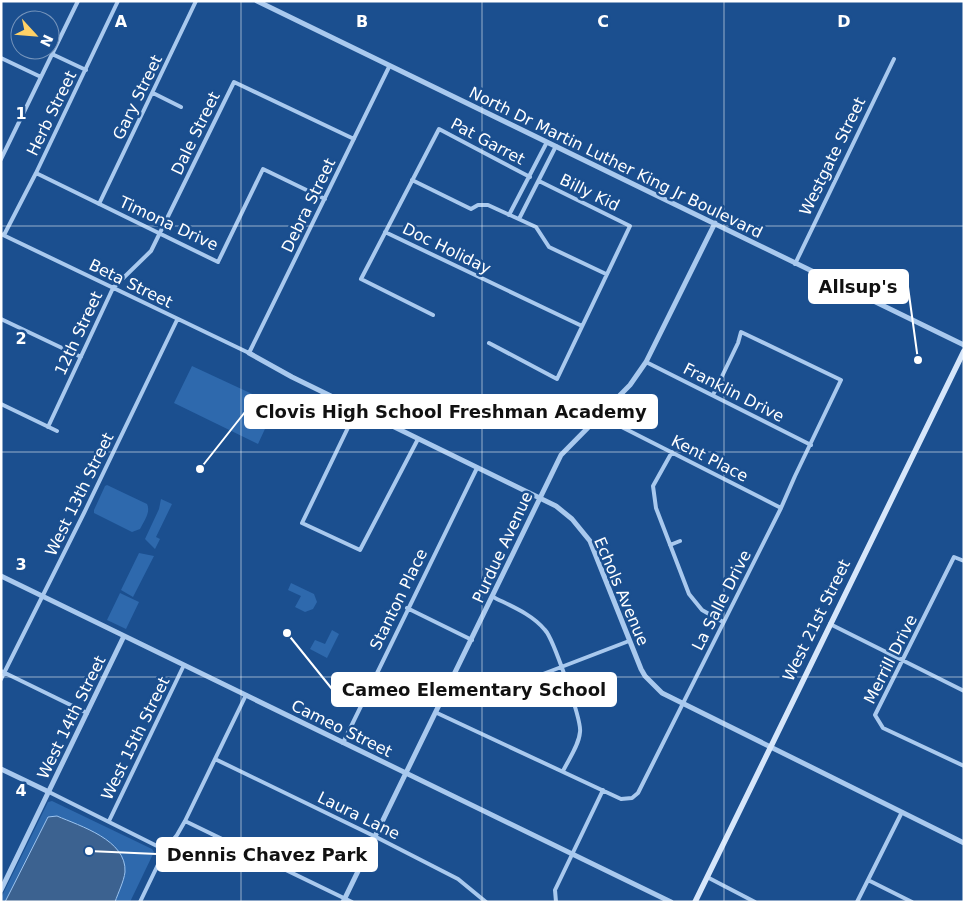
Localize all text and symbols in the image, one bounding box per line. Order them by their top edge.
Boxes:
north arrow [10,10,60,60]
text: A [115,12,128,31]
text: B [356,12,368,31]
text: C [597,12,609,31]
text: D [837,12,851,31]
text: N [37,32,56,49]
street label: Gary Street [109,52,166,143]
street label: Herb Street [23,68,80,159]
street label: North Dr Martin Luther King Jr Boulevard [466,83,766,242]
street label: Dale Street [167,89,224,178]
street label: Westgate Street [796,94,869,218]
text: 1 [15,104,27,123]
street label: Pat Garret [448,114,528,169]
street label: Debra Street [277,155,339,255]
street label: Billy Kid [557,170,623,215]
street label: Timona Drive [115,192,221,255]
street label: Doc Holiday [399,219,494,278]
street label: Beta Street [86,255,176,312]
callout: Allsup's [809,270,908,303]
text: Allsup's [819,276,897,297]
street label: 12th Street [51,288,106,378]
text: 2 [15,329,27,348]
street label: Franklin Drive [680,359,787,426]
callout: Clovis High School Freshman Academy [245,395,657,428]
text: Clovis High School Freshman Academy [255,401,647,422]
street label: West 13th Street [41,429,118,559]
street label: Kent Place [668,431,751,486]
street label: Purdue Avenue [468,489,537,606]
street label: Echols Avenue [590,534,653,648]
street label: Stanton Place [366,546,431,653]
street label: La Salle Drive [688,547,755,654]
text: 3 [15,555,27,574]
street label: West 21st Street [779,556,854,684]
street label: Merrill Drive [860,611,921,707]
street label: West 14th Street [33,652,110,782]
street label: West 15th Street [97,673,174,803]
callout: Cameo Elementary School [332,673,616,706]
text: Cameo Elementary School [342,679,606,700]
street label: Cameo Street [288,696,395,761]
text: 4 [15,781,27,800]
street label: Laura Lane [315,787,403,844]
callout: Dennis Chavez Park [157,838,377,871]
text: Dennis Chavez Park [167,844,368,865]

